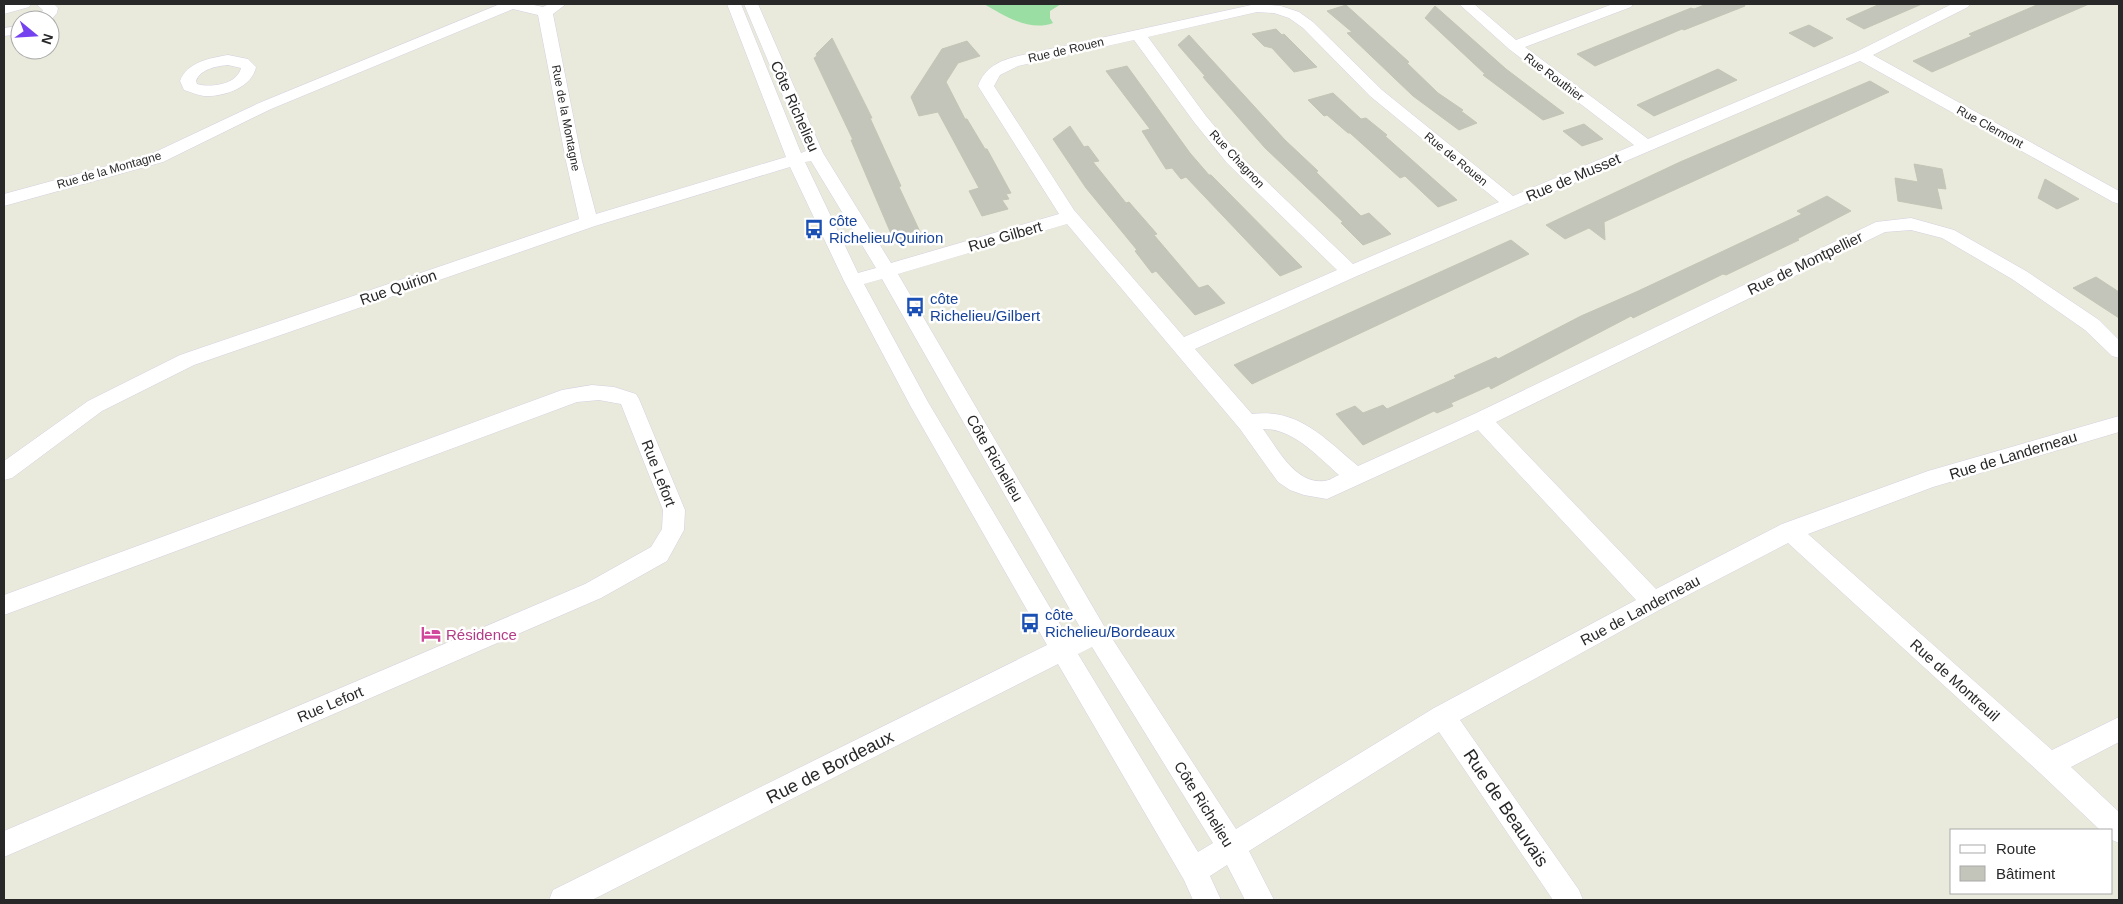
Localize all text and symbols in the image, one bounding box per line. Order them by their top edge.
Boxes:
north arrow [10,10,60,60]
text: N [38,32,57,46]
street label: Rue de Rouen [1027,34,1105,66]
street label: Rue Routhier [1522,50,1586,104]
street label: Côte Richelieu [767,58,823,154]
street label: Rue de la Montagne [549,64,583,173]
street label: Rue Clermont [1954,103,2026,151]
street label: Rue Chagnon [1207,127,1267,191]
street label: Rue de Rouen [1422,129,1490,189]
street label: Rue de la Montagne [55,148,163,192]
street label: Rue de Musset [1523,149,1624,205]
place label: côte Richelieu/Quirion [829,212,943,246]
street label: Rue Gilbert [966,217,1045,255]
bus stop icon: côte Richelieu/Quirion [803,218,825,240]
street label: Rue de Montpellier [1745,228,1865,298]
street label: Rue Quirion [357,266,439,308]
place label: côte Richelieu/Gilbert [930,290,1041,324]
bus stop icon: côte Richelieu/Gilbert [904,296,926,318]
street label: Côte Richelieu [963,412,1027,504]
street label: Rue de Landerneau [1947,427,2079,483]
street label: Rue Lefort [639,437,680,510]
street label: Rue de Landerneau [1577,571,1703,649]
place label: côte Richelieu/Bordeaux [1045,606,1176,640]
bus stop icon: côte Richelieu/Bordeaux [1019,612,1041,634]
hotel icon: Résidence [420,623,442,645]
place label: Résidence [446,626,517,643]
street label: Rue de Montreuil [1907,635,2003,725]
street label: Rue Lefort [294,682,366,726]
street label: Rue de Bordeaux [763,726,897,808]
street label: Rue de Beauvais [1459,746,1553,870]
street label: Côte Richelieu [1171,758,1237,850]
legend [1950,829,2113,894]
text: Route [1996,840,2036,857]
text: Bâtiment [1996,865,2056,882]

